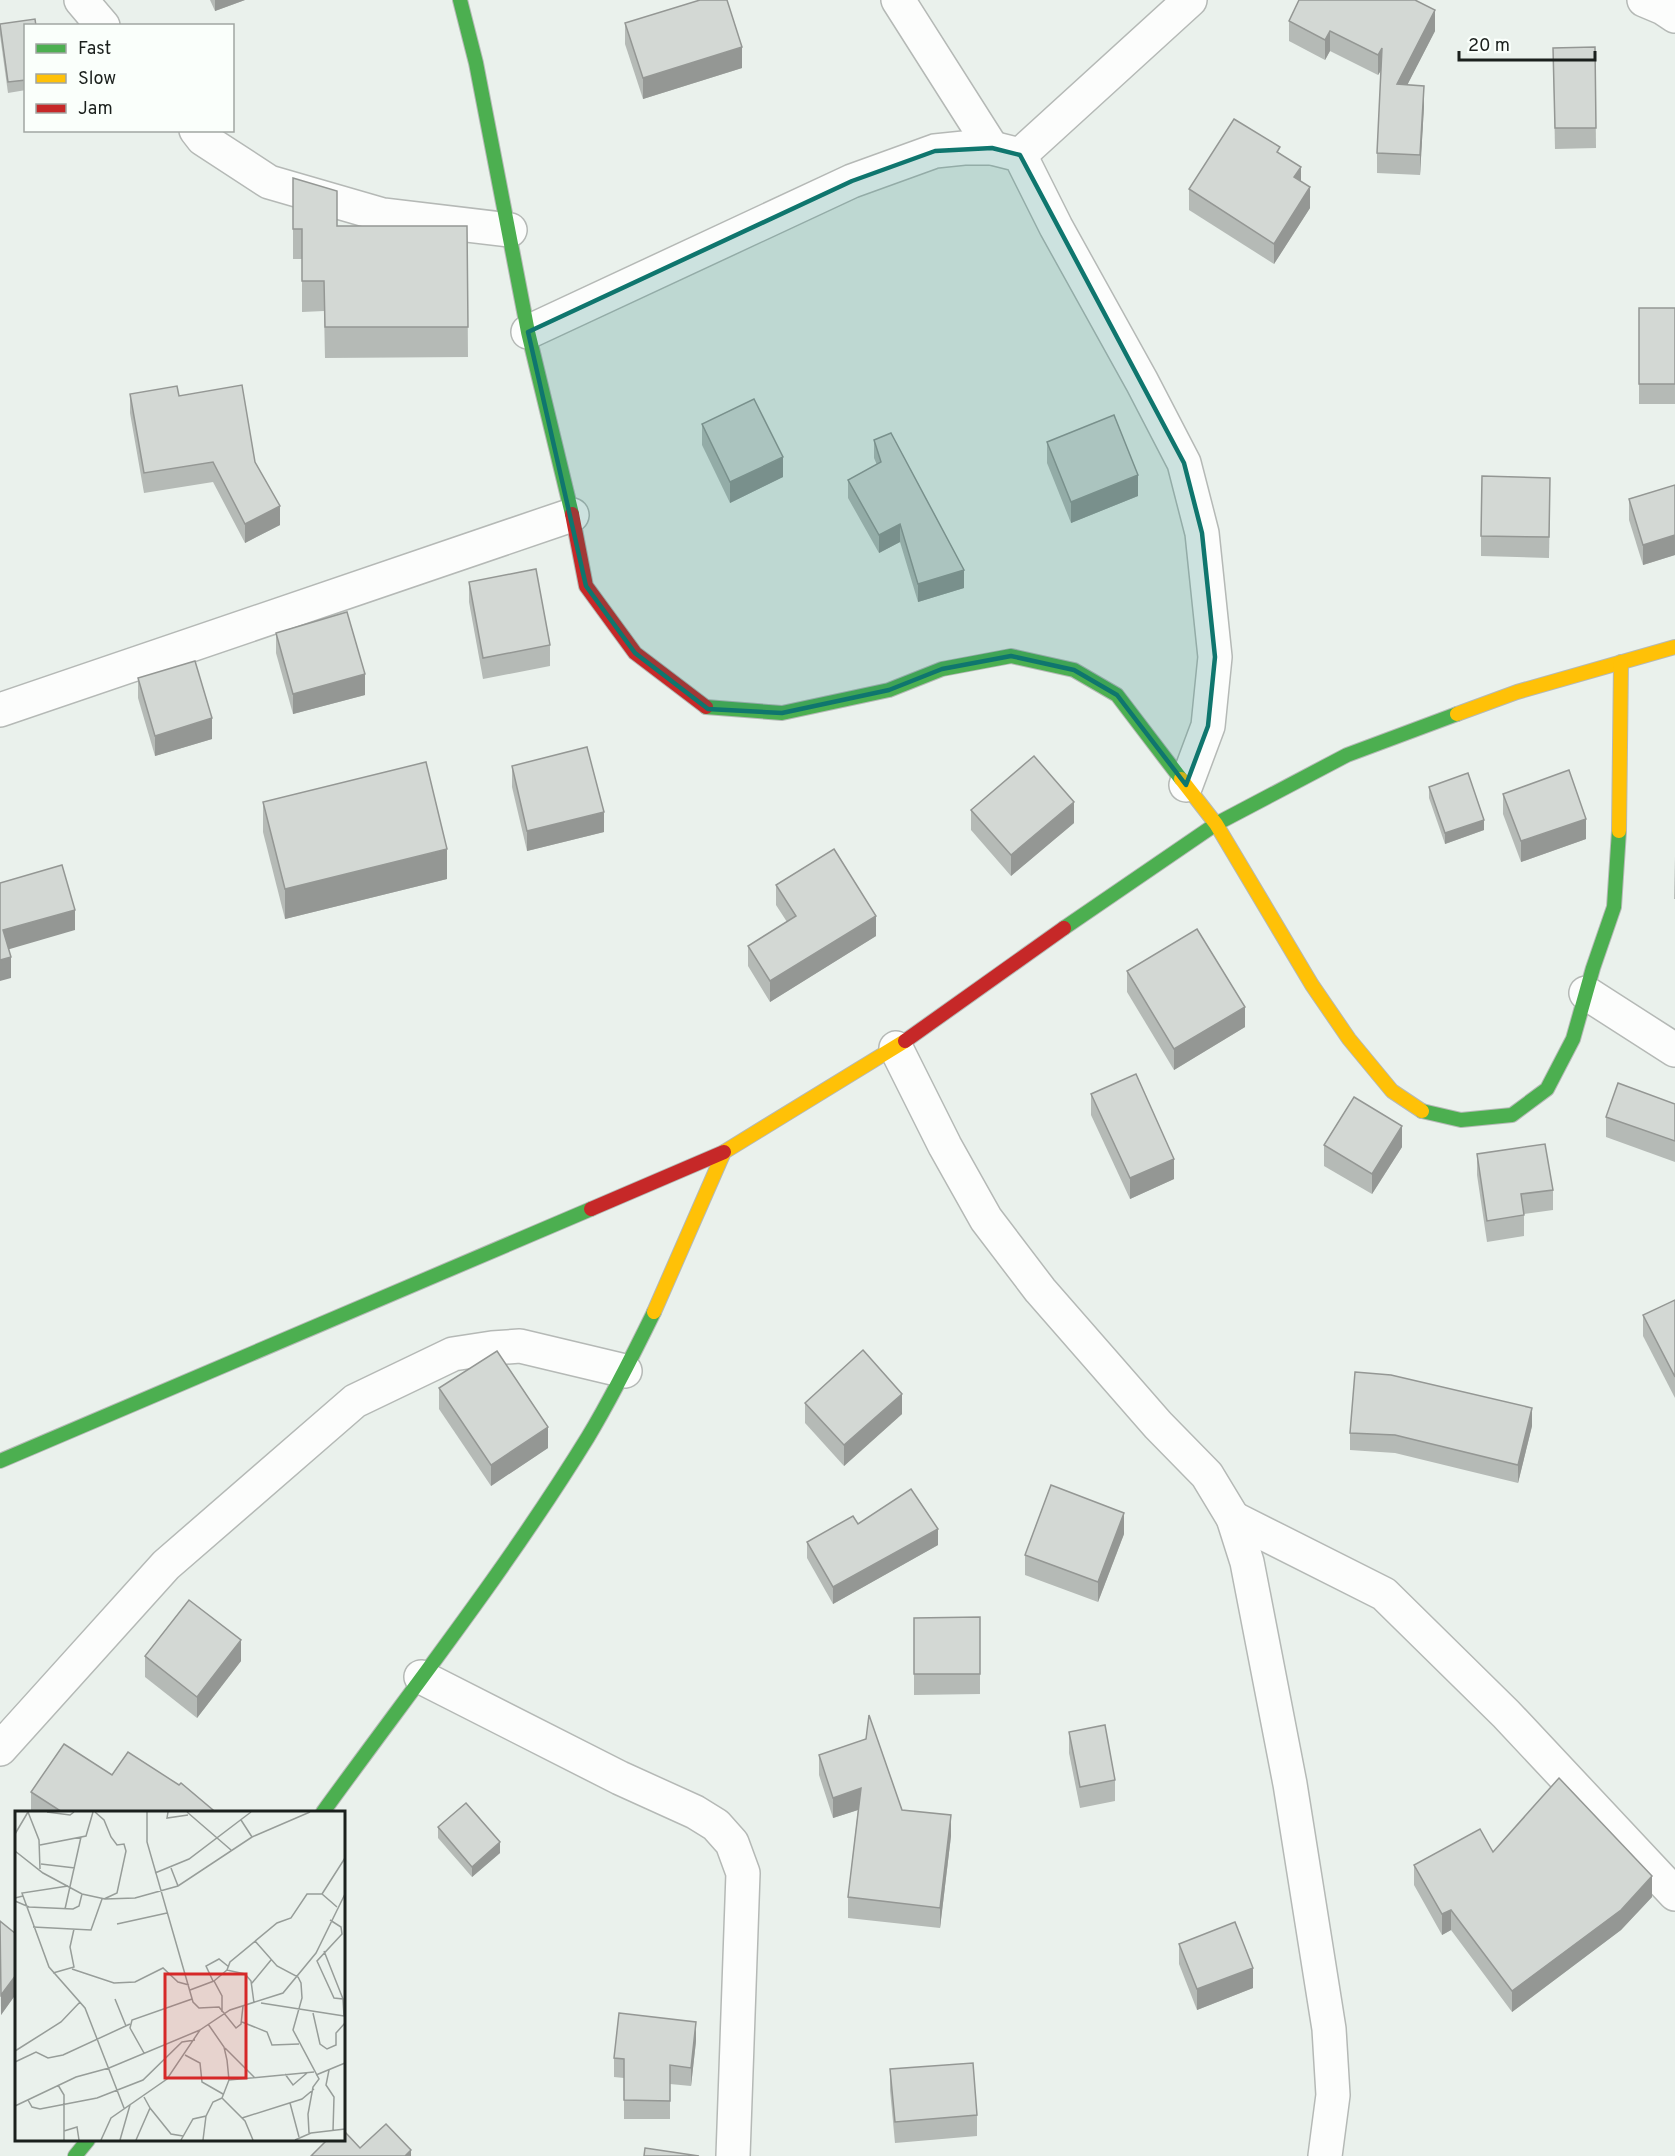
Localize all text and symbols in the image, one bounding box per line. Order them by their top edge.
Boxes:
legend [24,24,234,132]
scale bar [1459,24,1596,62]
text: 20 m [1468,35,1510,58]
text: Fast [78,38,111,61]
text: Slow [78,68,116,91]
text: Jam [78,98,113,121]
inset map [15,1811,345,2141]

